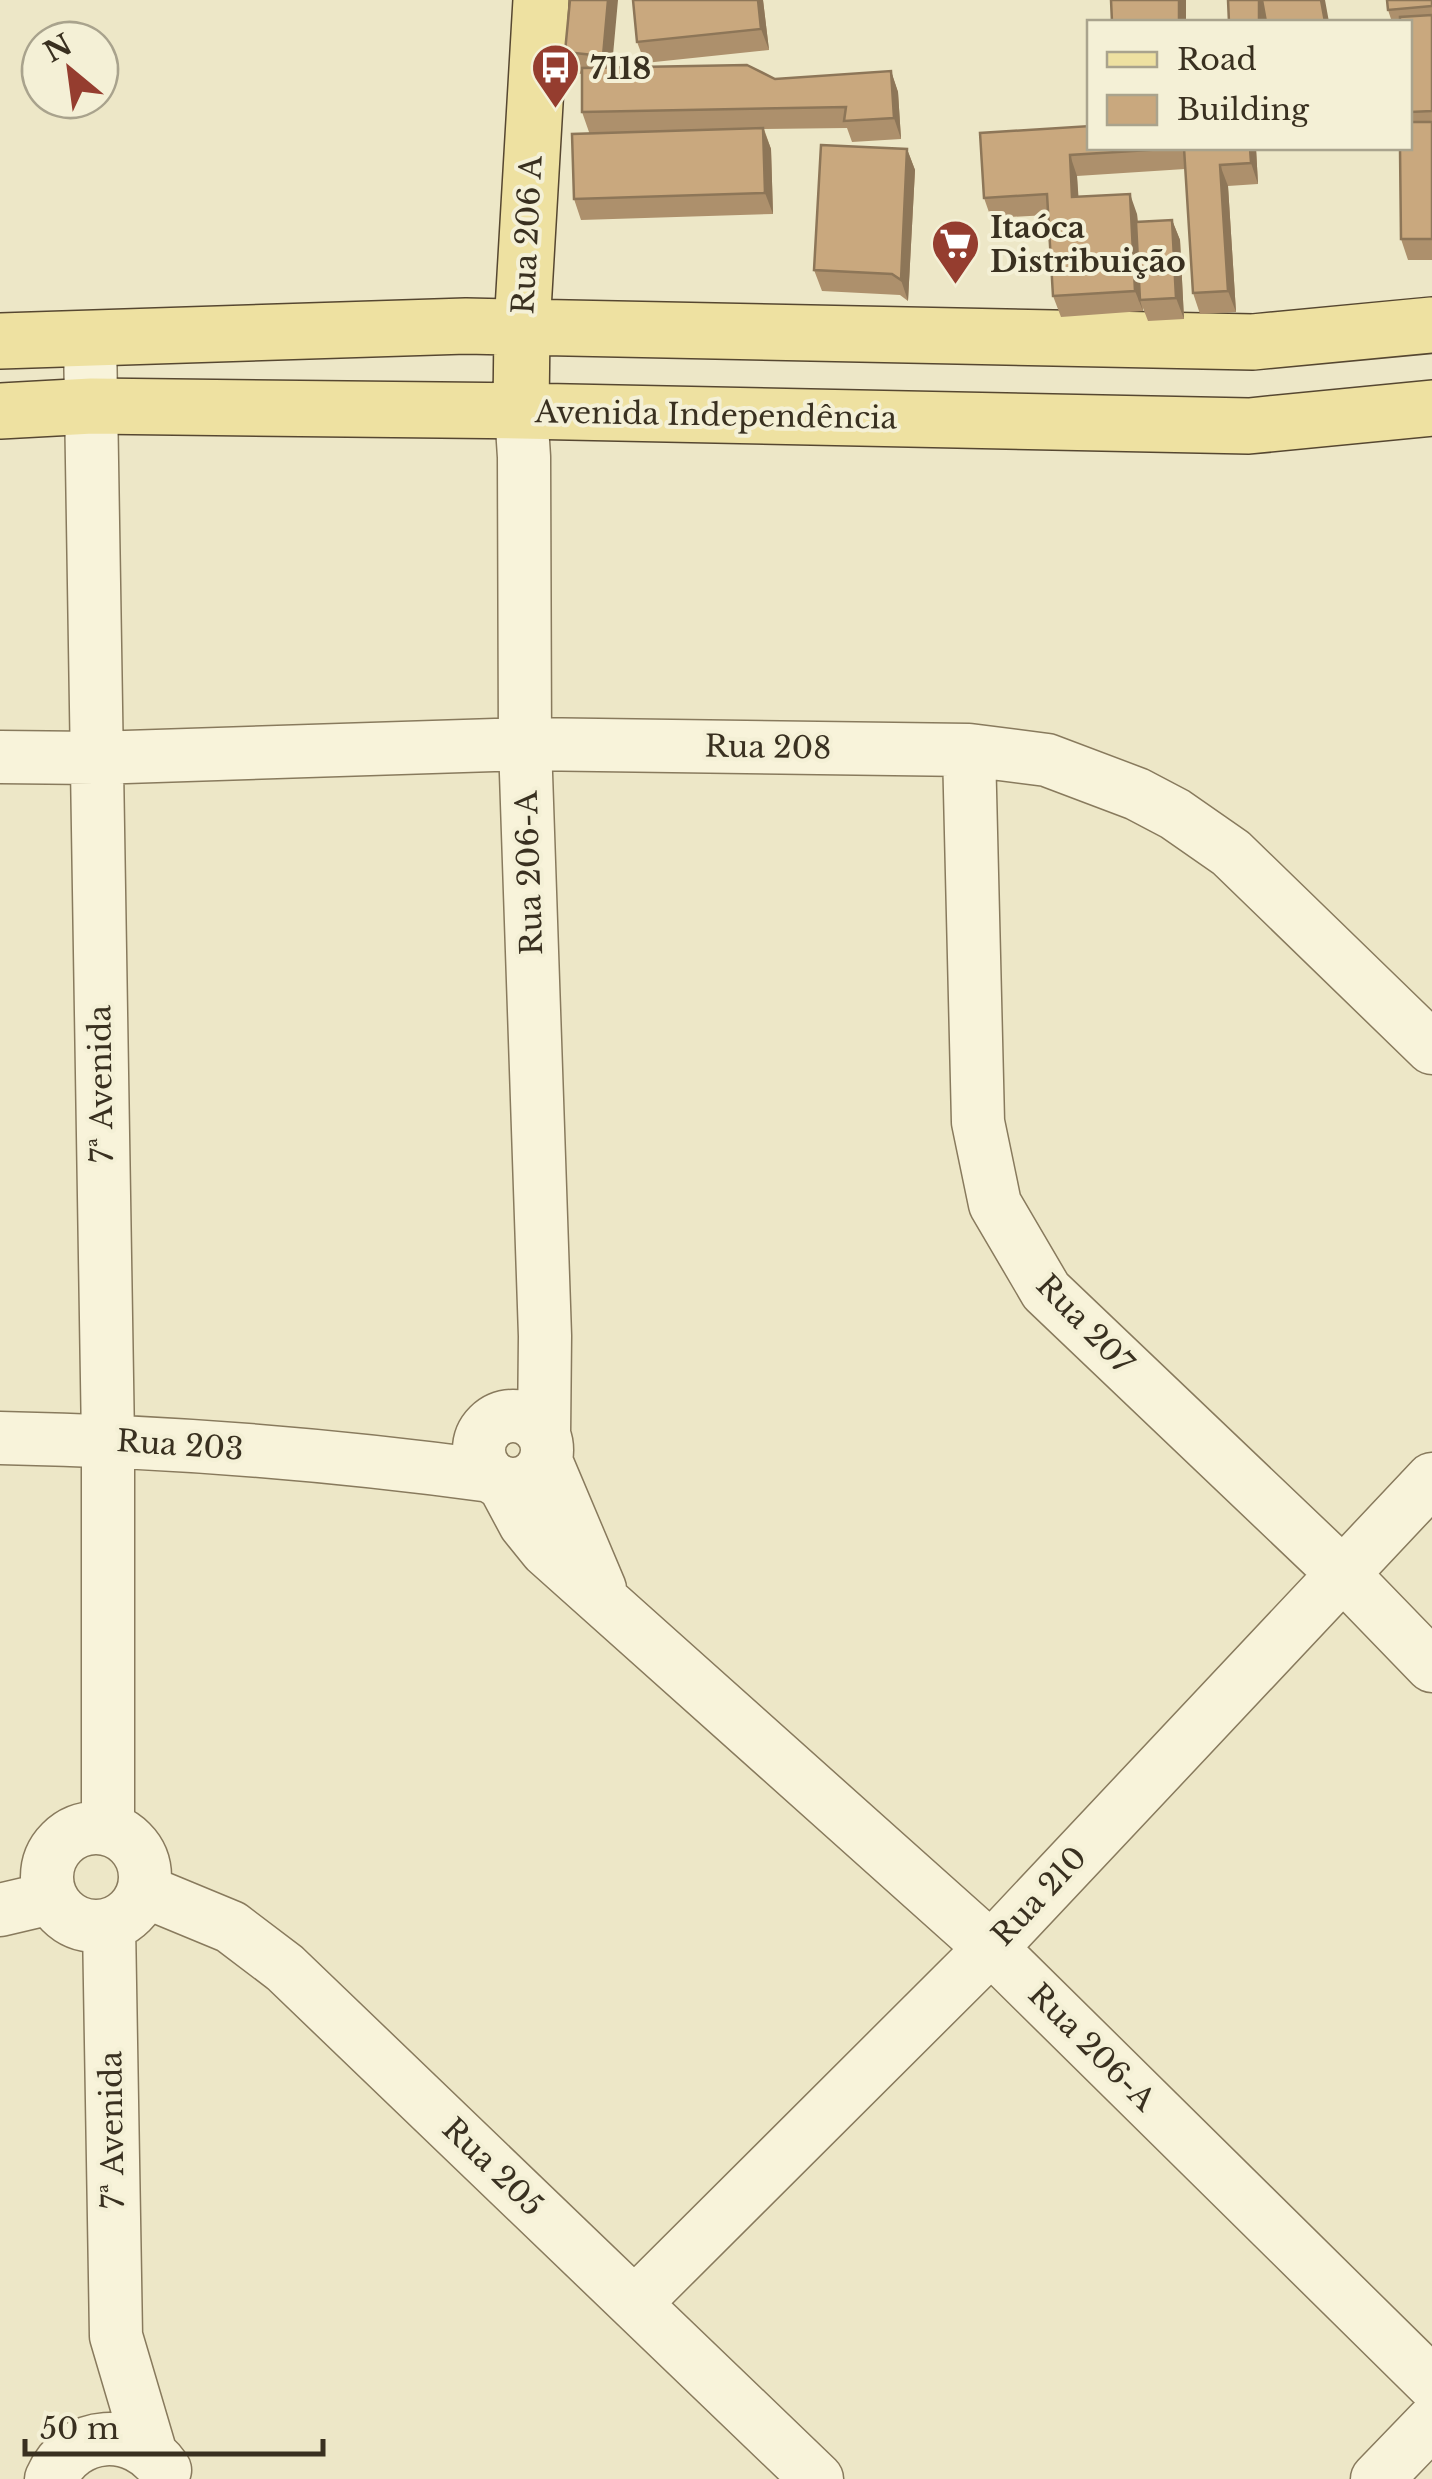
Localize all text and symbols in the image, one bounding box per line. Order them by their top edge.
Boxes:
north arrow [20,20,120,120]
legend [1087,20,1412,150]
text: N [38,27,78,70]
text: Road [1177,41,1257,78]
bus stop icon: 7118 [529,42,581,110]
place label: 7118 [590,50,651,87]
text: Building [1177,91,1310,128]
street label: Rua 206 A [504,154,550,315]
place label: Itaóca Distribuição [990,209,1186,280]
supermarket icon: Itaóca Distribuição [929,218,981,286]
street label: Avenida Independência [534,393,898,437]
street label: Rua 208 [704,727,832,767]
street label: Rua 206-A [508,789,550,956]
street label: 7ª Avenida [81,1004,121,1163]
street label: Rua 207 [1029,1267,1142,1382]
street label: Rua 203 [115,1422,245,1468]
street label: Rua 210 [984,1839,1094,1953]
street label: Rua 206-A [1021,1976,1164,2119]
street label: 7ª Avenida [92,2050,132,2209]
street label: Rua 205 [435,2110,551,2224]
scale bar [25,2394,322,2456]
text: 50 m [40,2410,119,2447]

